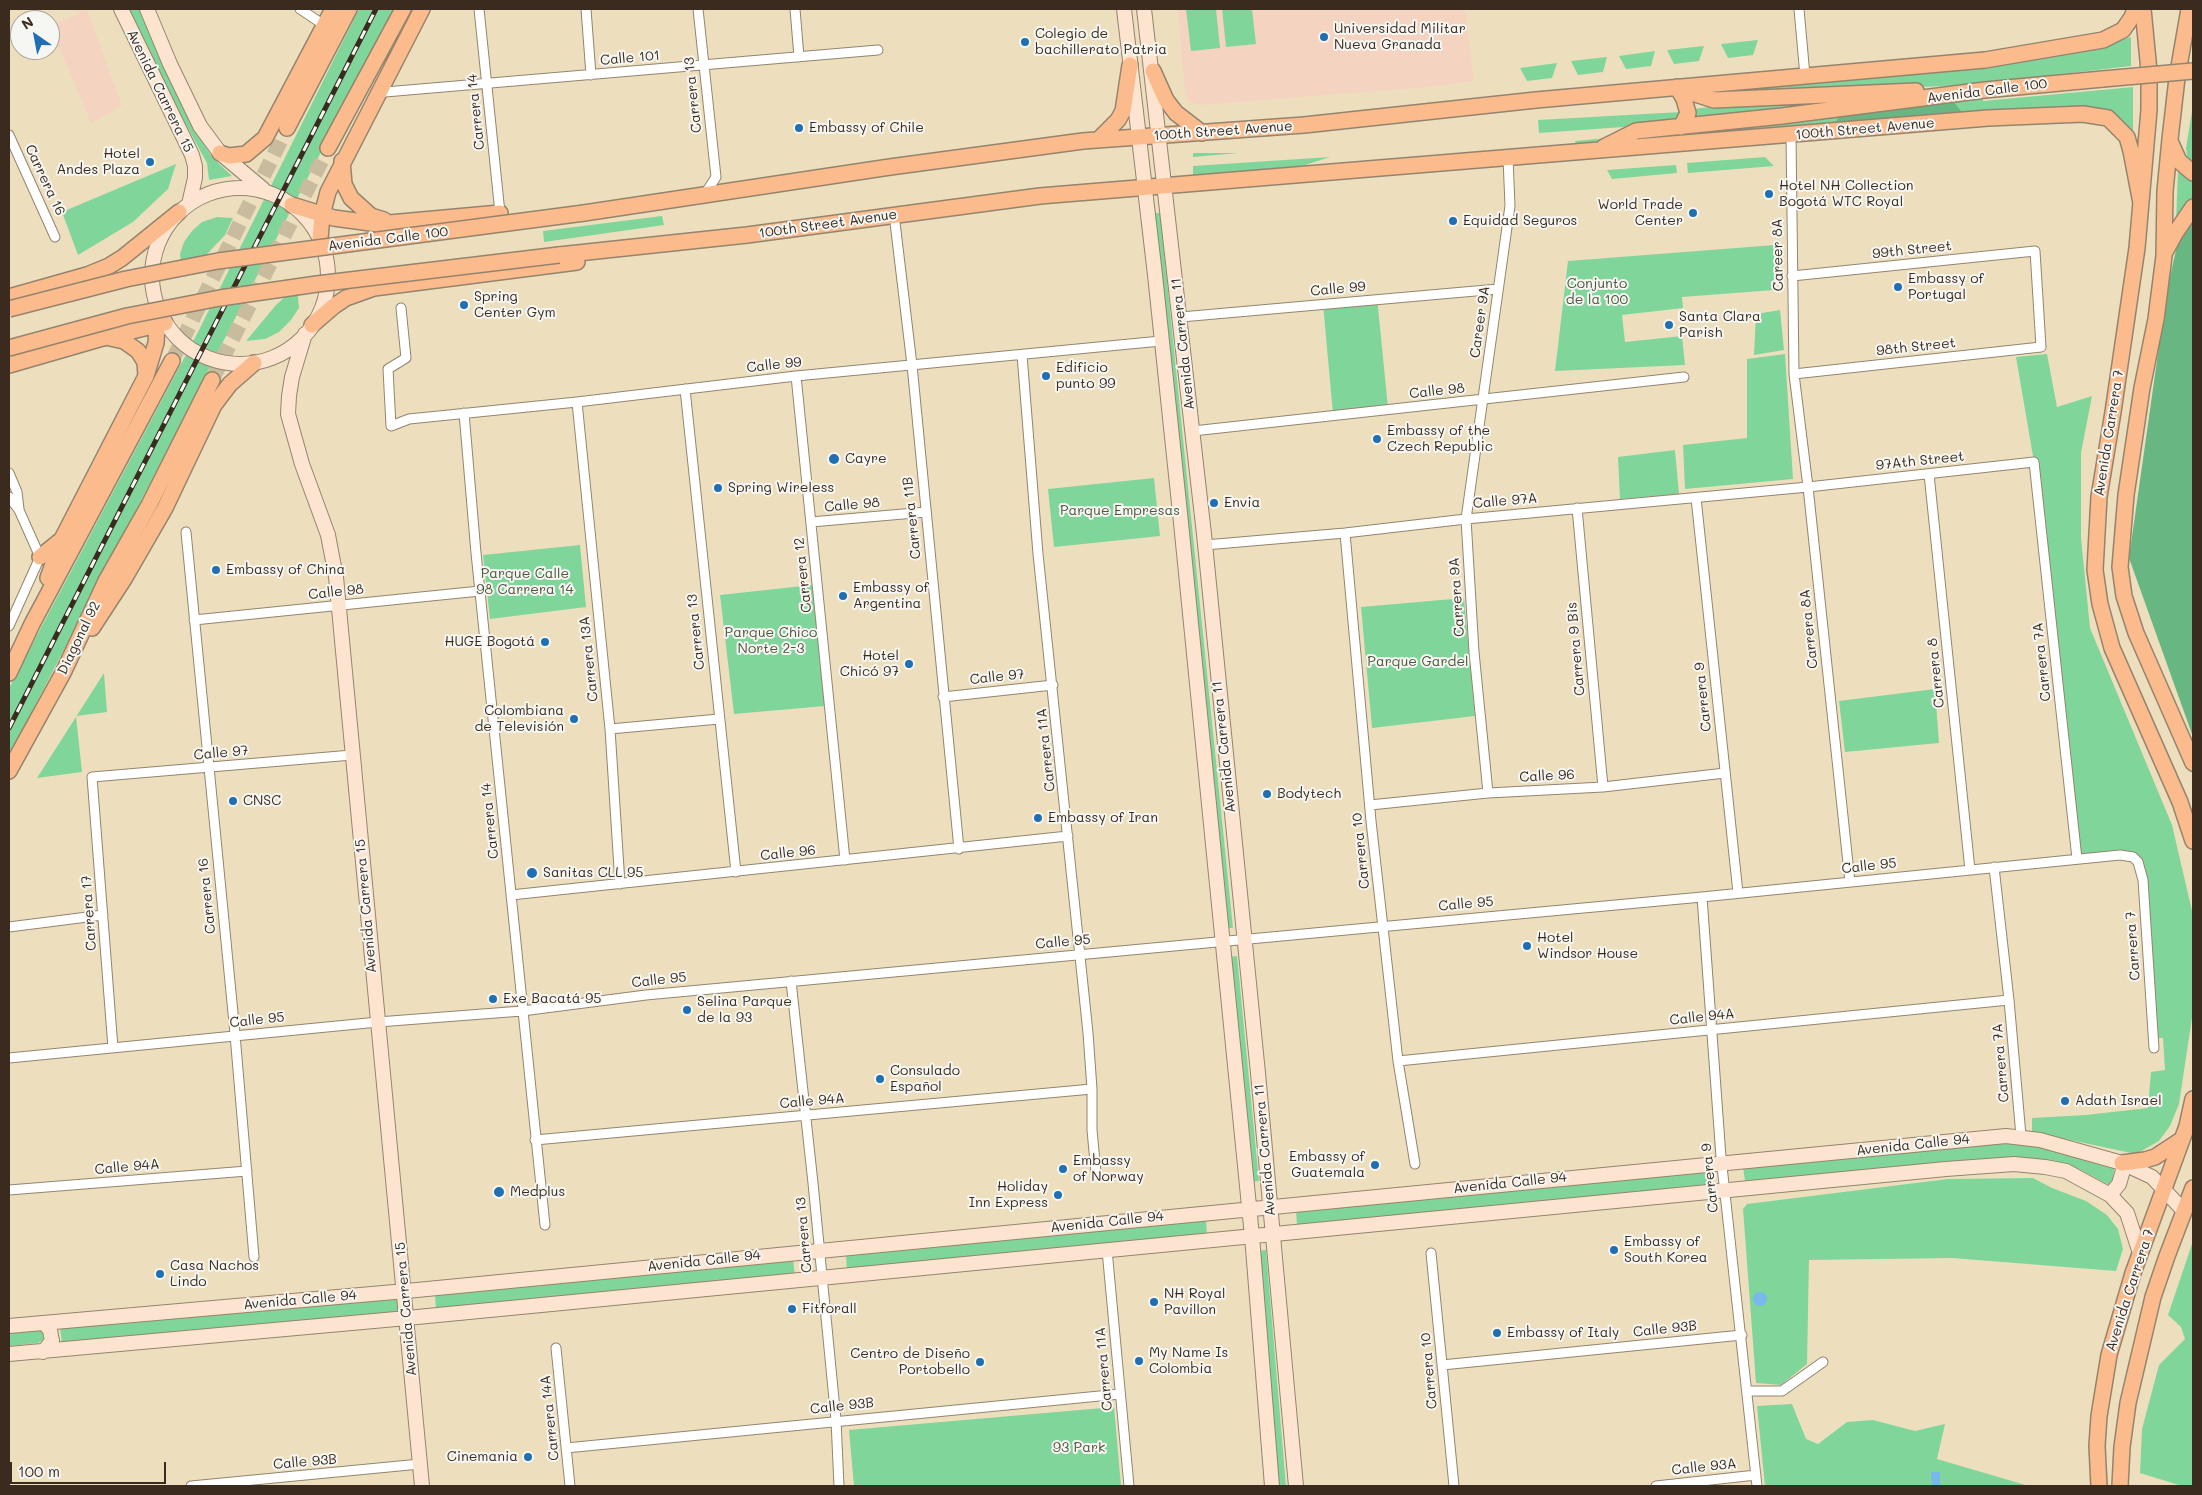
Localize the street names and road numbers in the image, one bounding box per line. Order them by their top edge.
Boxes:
street label: Avenida Carrera 15 [123,27,197,155]
street label: Calle 101 [599,47,661,69]
street label: Carrera 13 [681,56,705,134]
street label: Carrera 14 [464,73,488,151]
street label: Avenida Calle 100 [1926,75,2048,107]
street label: 100th Street Avenue [1795,115,1935,143]
street label: 100th Street Avenue [1153,118,1293,144]
street label: Carrera 16 [21,142,69,218]
street label: 100th Street Avenue [758,206,898,242]
street label: Career 8A [1769,218,1787,292]
street label: Avenida Calle 100 [327,223,449,255]
street label: 99th Street [1872,237,1952,263]
street label: Avenida Carrera 11 [1168,277,1198,411]
street label: Calle 99 [1310,278,1366,300]
street label: Career 9A [1467,285,1493,359]
street label: 98th Street [1875,334,1957,360]
street label: Calle 99 [746,354,802,376]
street label: Avenida Carrera 7 [2091,369,2127,497]
street label: Calle 98 [1408,380,1466,402]
street label: 97Ath Street [1875,448,1965,474]
street label: Carrera 11B [899,476,925,560]
street label: Calle 97A [1472,490,1538,512]
street label: Calle 98 [824,494,880,516]
street label: Carrera 12 [791,536,815,614]
street label: Carrera 9A [1446,557,1468,637]
street label: Calle 98 [307,581,365,603]
street label: Carrera 8A [1796,588,1822,670]
street label: Carrera 13 [684,593,708,671]
street label: Diagonal 92 [54,599,104,677]
street label: Carrera 9 Bis [1564,601,1588,697]
street label: Carrera 13A [576,615,602,703]
street label: Carrera 7A [2030,622,2054,702]
street label: Carrera 8 [1924,637,1948,709]
street label: Carrera 9 [1691,661,1715,733]
street label: Calle 97 [969,666,1025,688]
street label: Avenida Carrera 11 [1209,680,1239,814]
street label: Carrera 11A [1033,707,1059,793]
street label: Calle 97 [193,742,249,764]
street label: Calle 96 [1519,766,1575,786]
street label: Carrera 14 [478,782,502,860]
street label: Carrera 10 [1349,812,1373,890]
street label: Avenida Carrera 15 [352,838,380,974]
street label: Calle 96 [759,842,817,864]
street label: Calle 95 [1841,855,1897,877]
street label: Carrera 16 [195,857,219,935]
street label: Carrera 17 [78,875,100,951]
street label: Calle 95 [1438,893,1494,915]
street label: Carrera 7 [2122,911,2144,981]
street label: Calle 95 [1035,931,1091,953]
street label: Calle 95 [631,969,687,991]
street label: Calle 94A [1669,1005,1735,1029]
street label: Calle 95 [229,1009,285,1031]
street label: Carrera 7A [1989,1023,2013,1103]
street label: Avenida Carrera 11 [1251,1083,1279,1217]
street label: Calle 94A [779,1090,845,1112]
street label: Avenida Calle 94 [1856,1131,1970,1159]
street label: Carrera 9 [1698,1142,1722,1214]
street label: Calle 94A [94,1156,160,1178]
street label: Avenida Calle 94 [1453,1169,1567,1197]
street label: Carrera 13 [792,1196,816,1274]
street label: Avenida Calle 94 [1050,1208,1164,1236]
street label: Avenida Carrera 7 [2102,1227,2158,1353]
street label: Avenida Carrera 15 [392,1241,420,1377]
street label: Avenida Calle 94 [647,1247,761,1275]
street label: Avenida Calle 94 [243,1287,357,1313]
street label: Calle 93B [1632,1317,1698,1341]
street label: Carrera 11A [1092,1326,1116,1412]
street label: Carrera 10 [1417,1332,1441,1410]
street label: Carrera 14A [537,1374,563,1462]
street label: Calle 93B [809,1394,875,1418]
street label: Calle 93B [272,1451,338,1473]
street label: Calle 93A [1671,1455,1737,1479]

